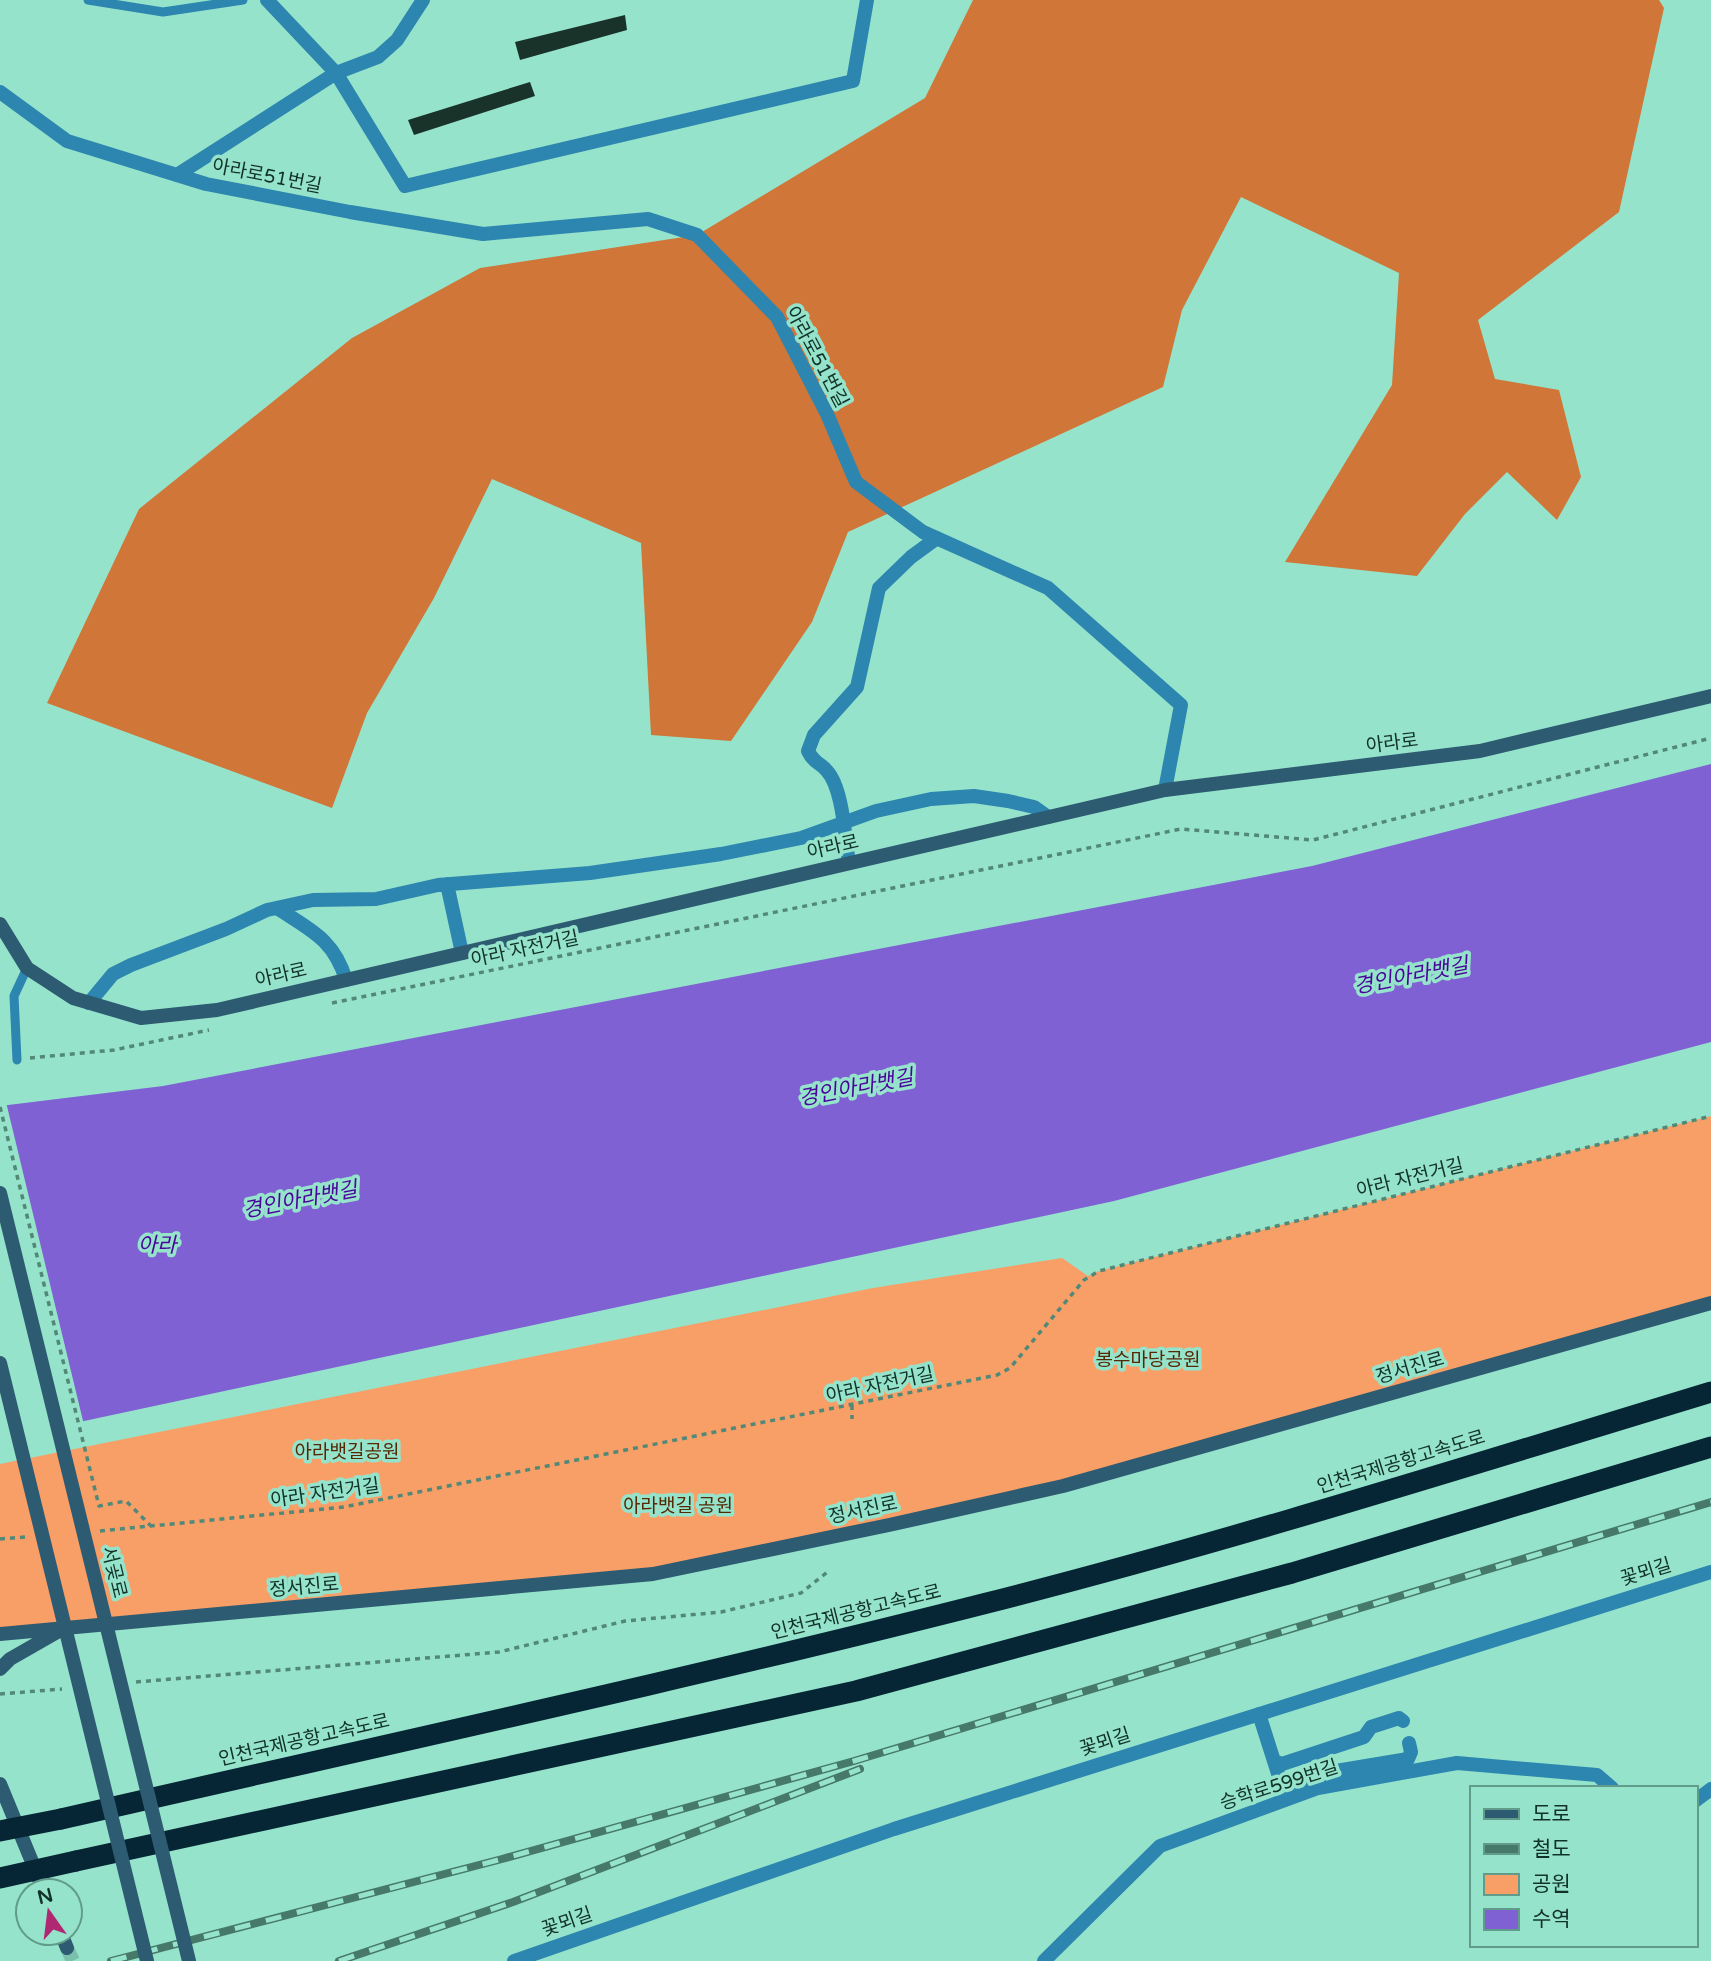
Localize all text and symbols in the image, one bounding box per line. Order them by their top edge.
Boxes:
street label: 아라로51번길 [210,155,324,197]
street label: 아라로51번길 [781,303,853,411]
street label: 아라로 [1365,729,1419,757]
street label: 아라로 [805,830,861,864]
street label: 아라 자전거길 [469,927,581,971]
water label: 경인아라뱃길 [1352,952,1472,999]
street label: 아라로 [253,958,309,992]
water label: 경인아라뱃길 [797,1064,917,1111]
street label: 아라 자전거길 [1354,1154,1466,1202]
water label: 경인아라뱃길 [241,1176,361,1223]
water label: 아라 [138,1233,179,1258]
street label: 정서진로 [1373,1348,1447,1388]
park label: 봉수마당공원 [1096,1349,1200,1371]
street label: 아라 자전거길 [824,1363,936,1407]
street label: 인천국제공항고속도로 [1314,1426,1488,1498]
park label: 아라뱃길공원 [295,1441,399,1463]
street label: 아라 자전거길 [269,1474,381,1512]
street label: 정서진로 [827,1492,899,1528]
park label: 아라뱃길 공원 [623,1495,733,1517]
street label: 서곶로 [97,1544,131,1600]
street label: 꽃뫼길 [1618,1554,1674,1590]
street label: 정서진로 [268,1573,340,1601]
street label: 인천국제공항고속도로 [769,1580,943,1644]
street label: 인천국제공항고속도로 [216,1710,392,1770]
street label: 꽃뫼길 [1077,1723,1133,1761]
street label: 승학로599번길 [1217,1756,1341,1814]
legend [1470,1786,1697,1947]
text: 도로 [1532,1802,1571,1827]
text: 철도 [1532,1837,1571,1862]
text: 공원 [1532,1872,1571,1897]
north arrow [14,1877,84,1947]
text: N [35,1884,55,1909]
street label: 꽃뫼길 [539,1903,595,1941]
text: 수역 [1532,1907,1571,1932]

